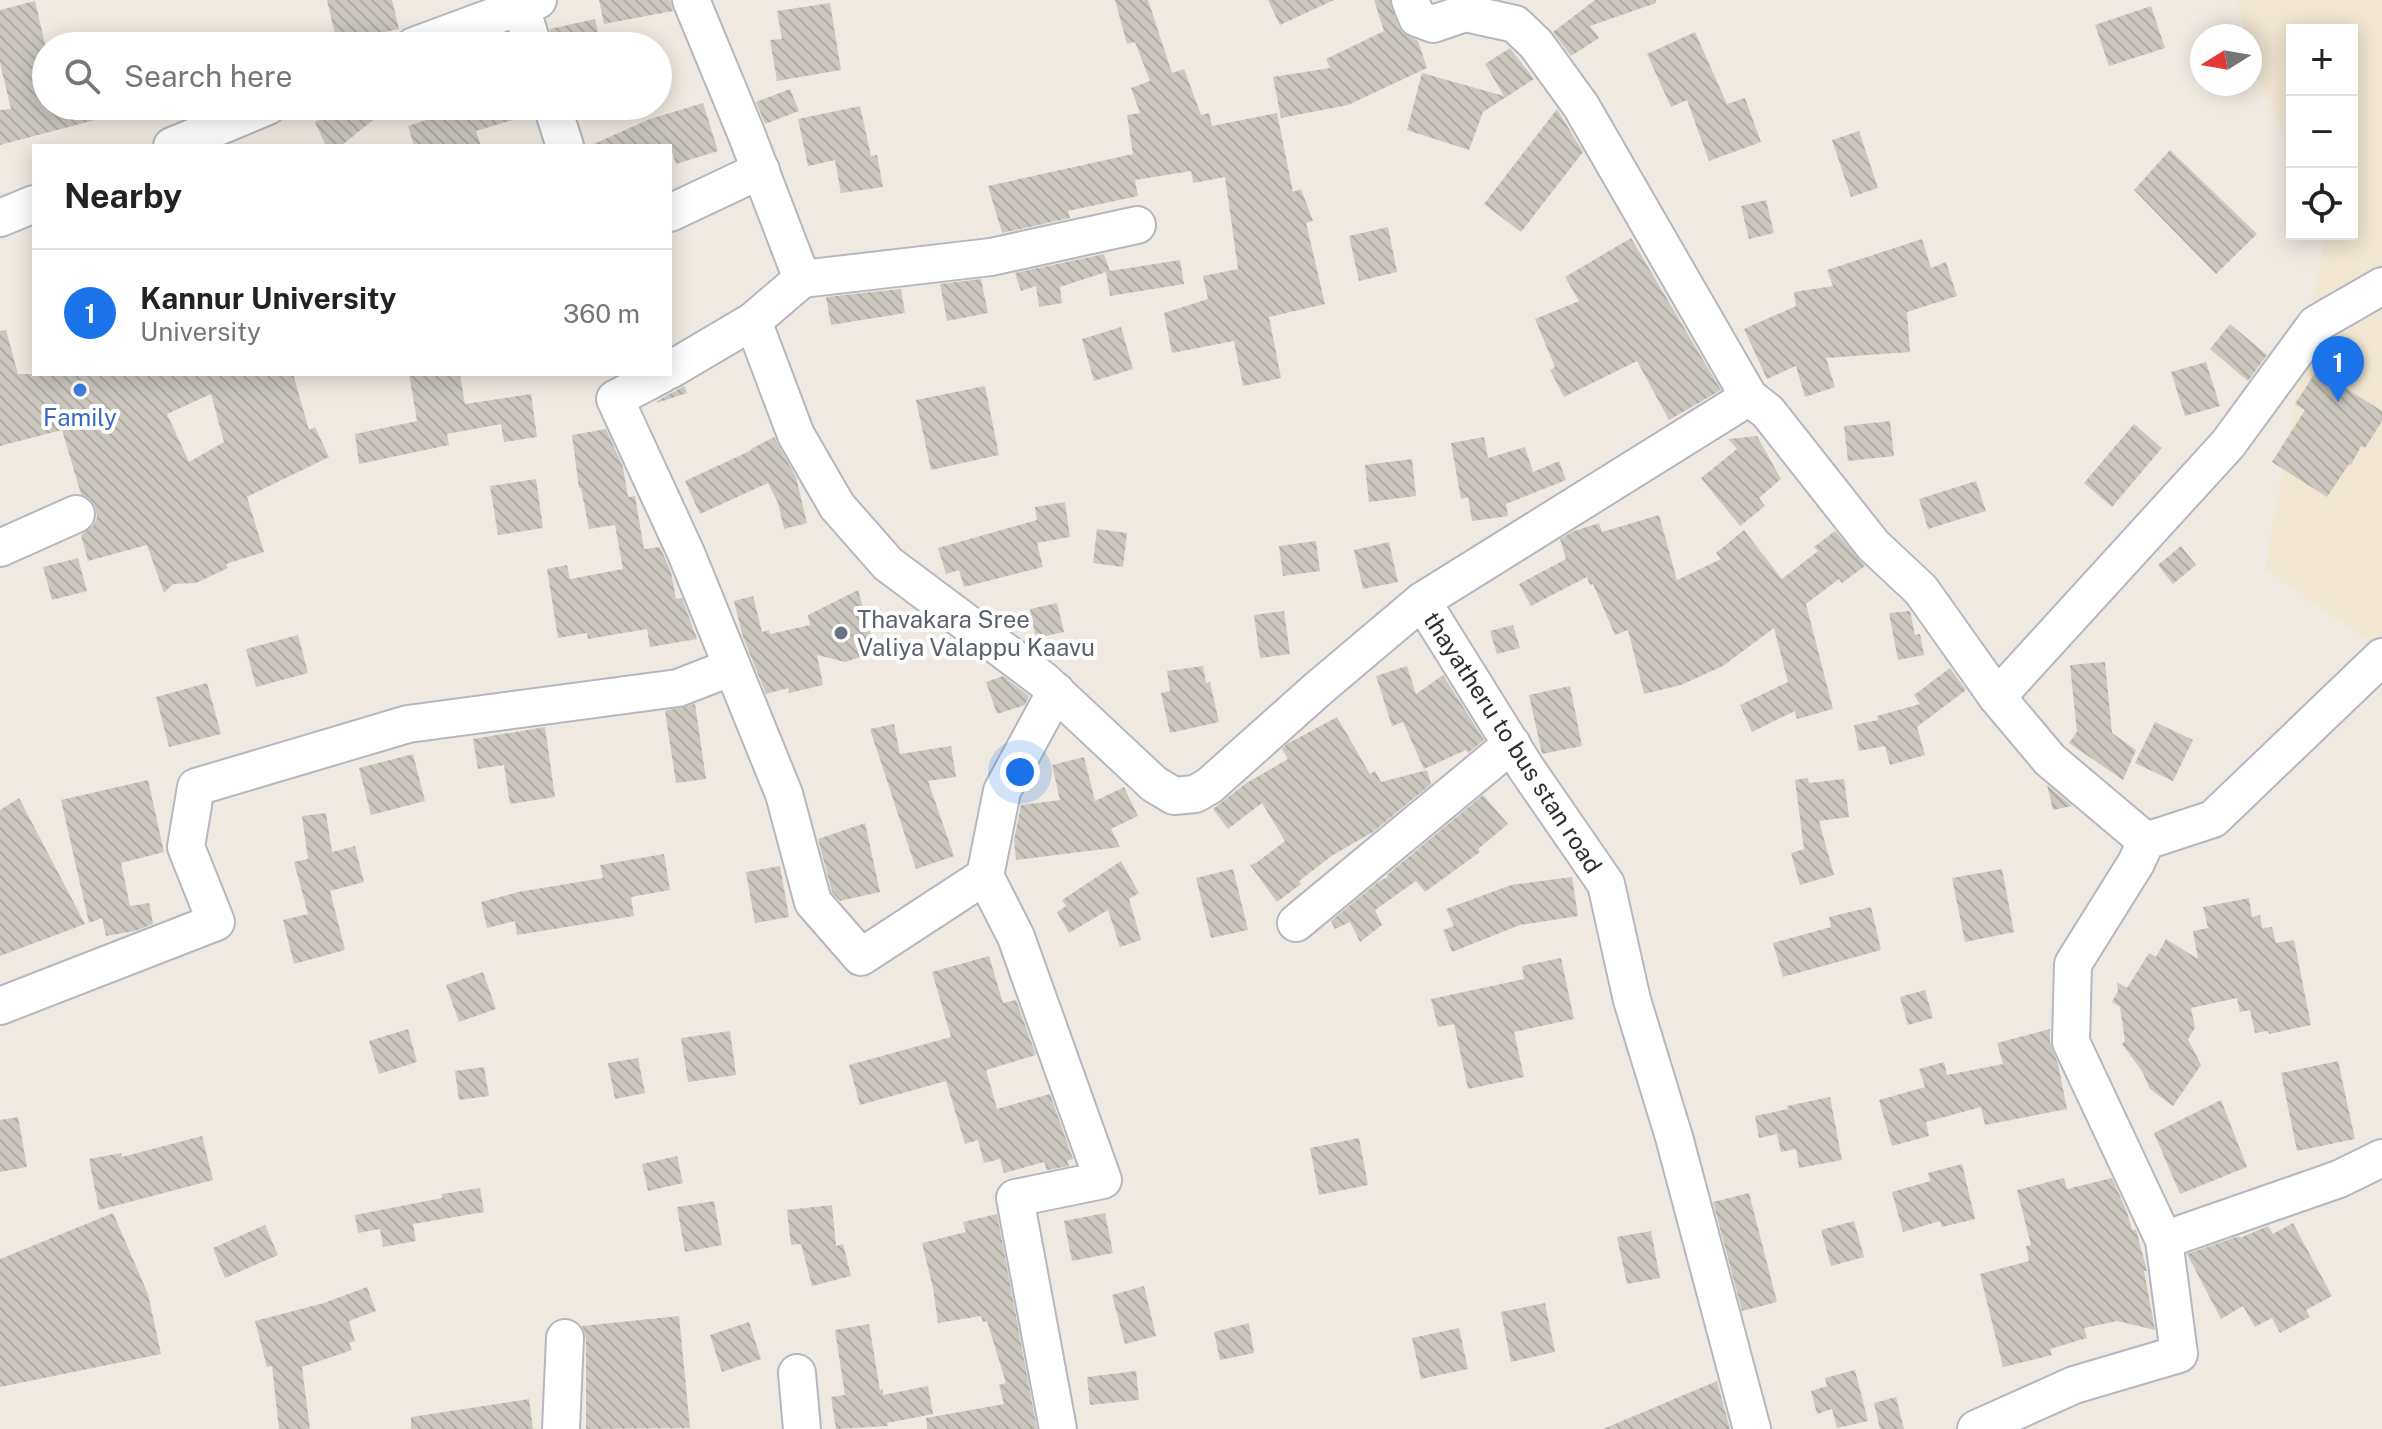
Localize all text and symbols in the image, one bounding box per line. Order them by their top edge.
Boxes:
north arrow [2190,24,2262,96]
map controls [2286,24,2358,240]
button: + [2286,24,2358,96]
search box [32,32,672,120]
icon: search [60,54,104,98]
text: Search here [124,58,292,94]
button: − [2286,96,2358,168]
button: locate [2286,168,2358,240]
text: Nearby [64,176,182,216]
text: Kannur University [140,280,396,316]
text: 1 [84,298,96,329]
text: 360 m [563,298,640,329]
text: University [140,316,261,347]
pin: 1 [2312,336,2364,402]
marker: Family [71,381,89,399]
place label: Family [43,403,117,431]
place label: Thavakara Sree Valiya Valappu Kaavu [857,605,1095,661]
street label: thayatheru to bus stan road [1418,606,1608,878]
marker: Thavakara Sree Valiya Valappu Kaavu [832,624,850,642]
your location [1000,752,1040,792]

